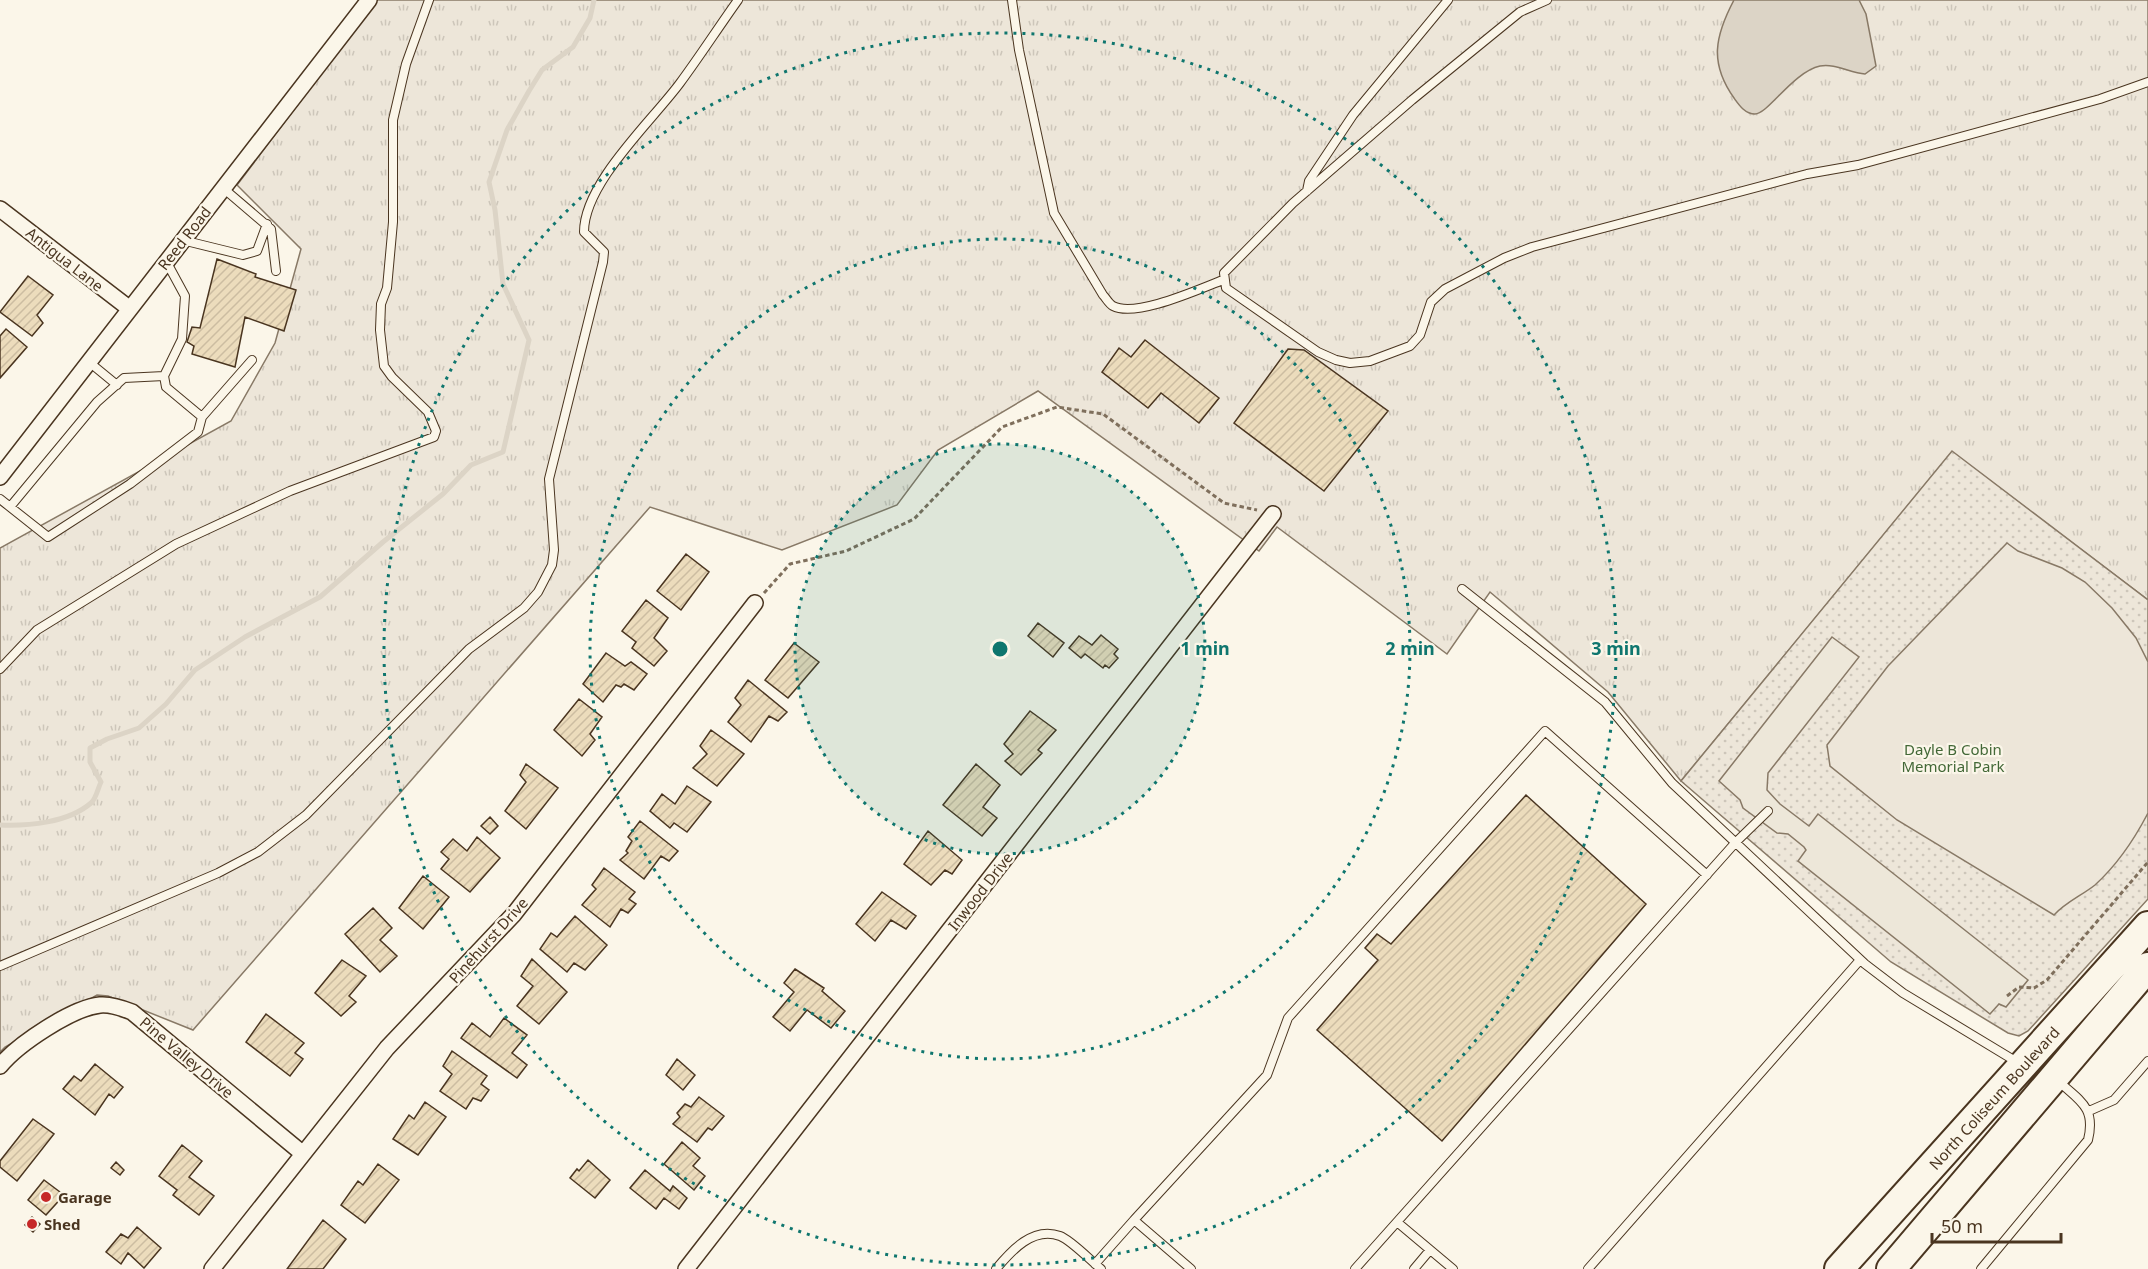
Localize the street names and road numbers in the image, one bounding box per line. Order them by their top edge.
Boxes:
street label: Reed Road [153,202,215,274]
street label: Antigua Lane [22,223,108,295]
street label: Inwood Drive [943,848,1017,934]
street label: Pinehurst Drive [444,893,532,987]
street label: Pine Valley Drive [136,1012,238,1102]
street label: North Coliseum Boulevard [1924,1022,2064,1174]

